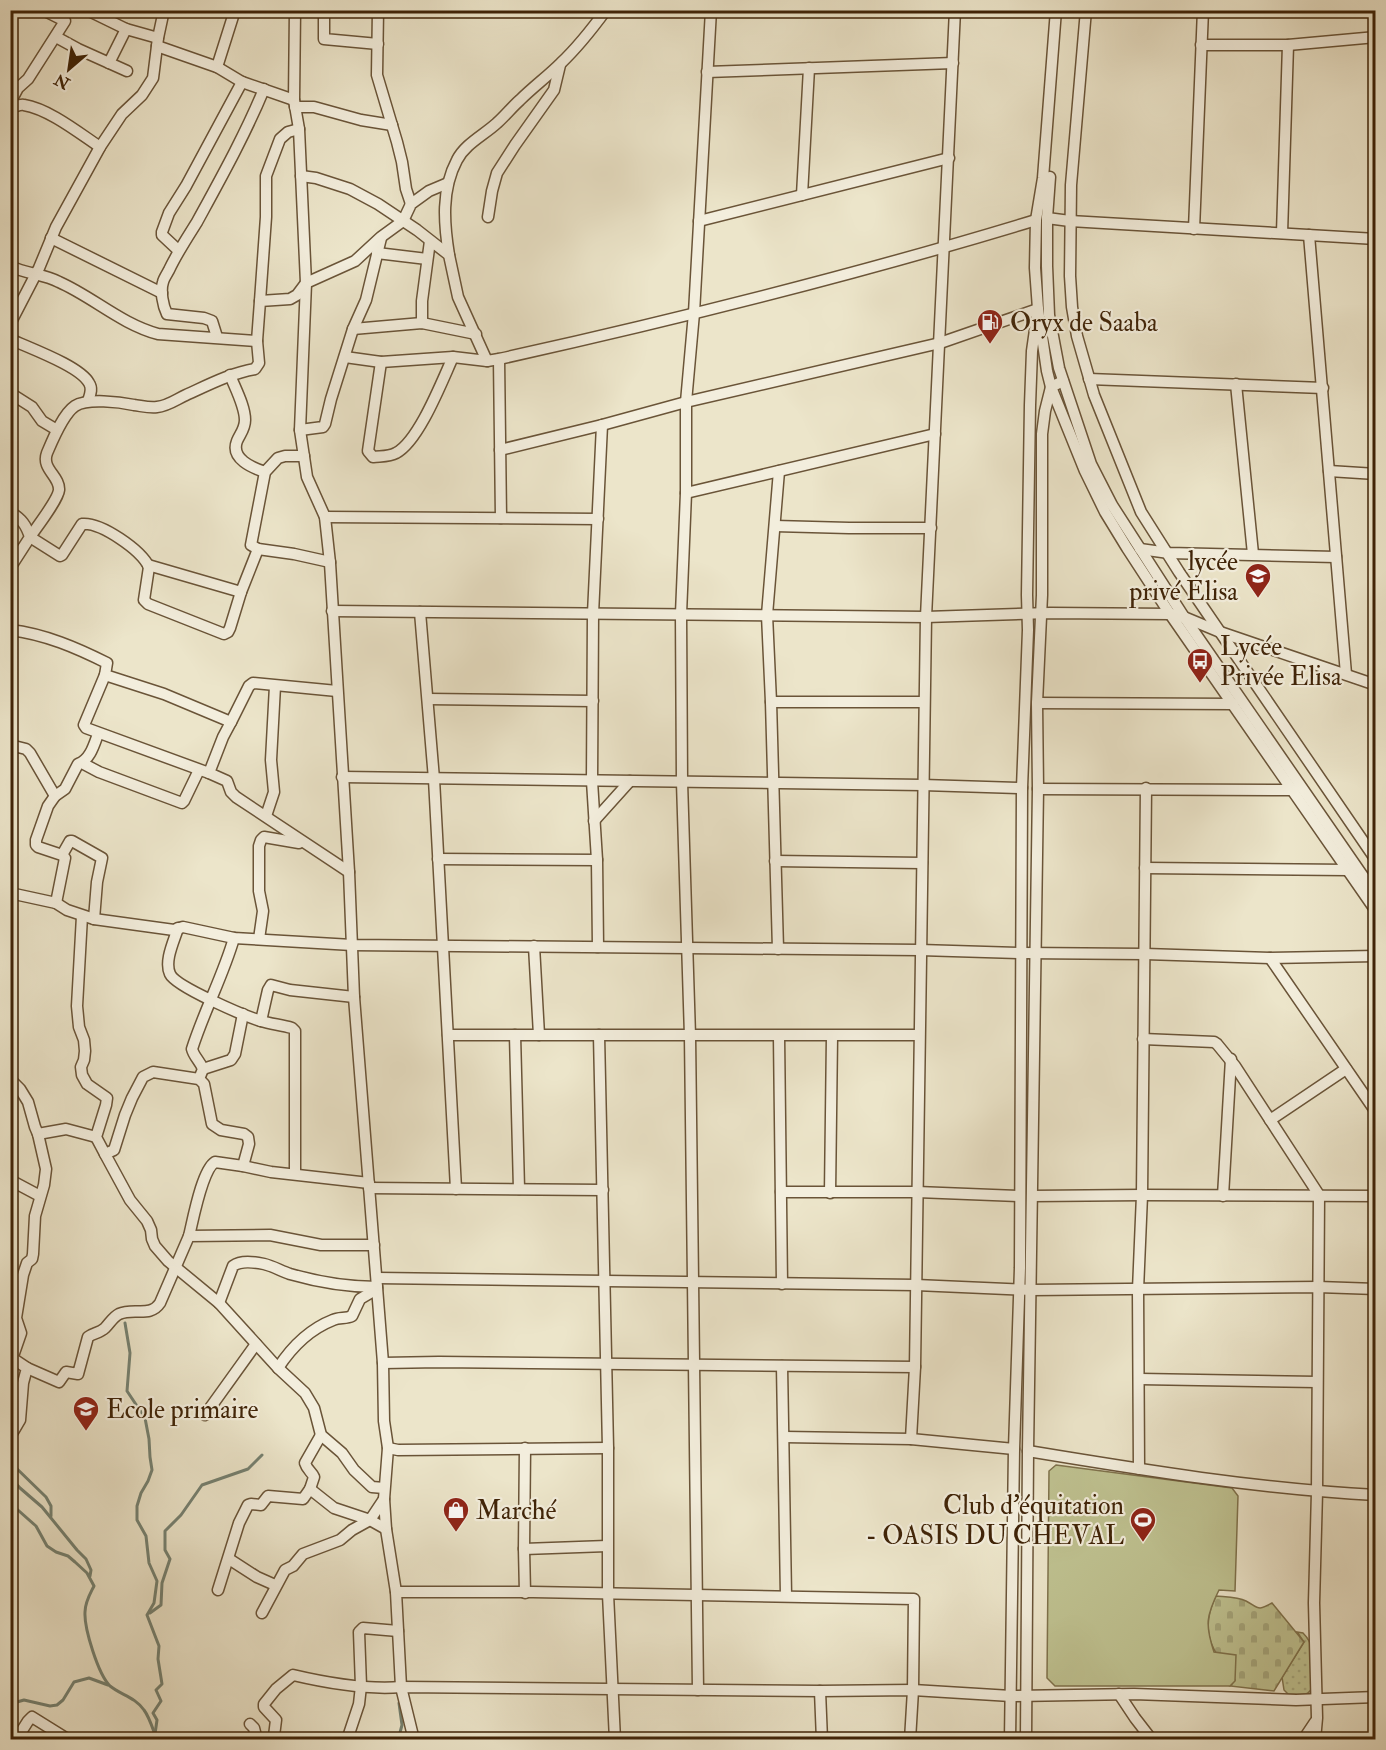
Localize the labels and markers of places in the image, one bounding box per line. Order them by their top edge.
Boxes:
fuel station icon: Oryx de Saaba [975,307,1005,345]
place label: Oryx de Saaba [1010,307,1158,339]
place label: lycée privé Elisa [1128,546,1238,609]
school or university icon: lycée privé Elisa [1243,561,1273,599]
place label: Lycée Privée Elisa [1220,631,1342,693]
bus stop icon: Lycée Privée Elisa [1185,646,1215,684]
school or university icon: Ecole primaire [71,1394,101,1432]
place label: Ecole primaire [106,1394,258,1427]
place label: Club d'équitation - OASIS DU CHEVAL [866,1490,1124,1552]
shop icon: Marché [441,1495,471,1533]
place label: Marché [476,1495,556,1527]
sports icon: Club d'équitation - OASIS DU CHEVAL [1128,1505,1158,1543]

